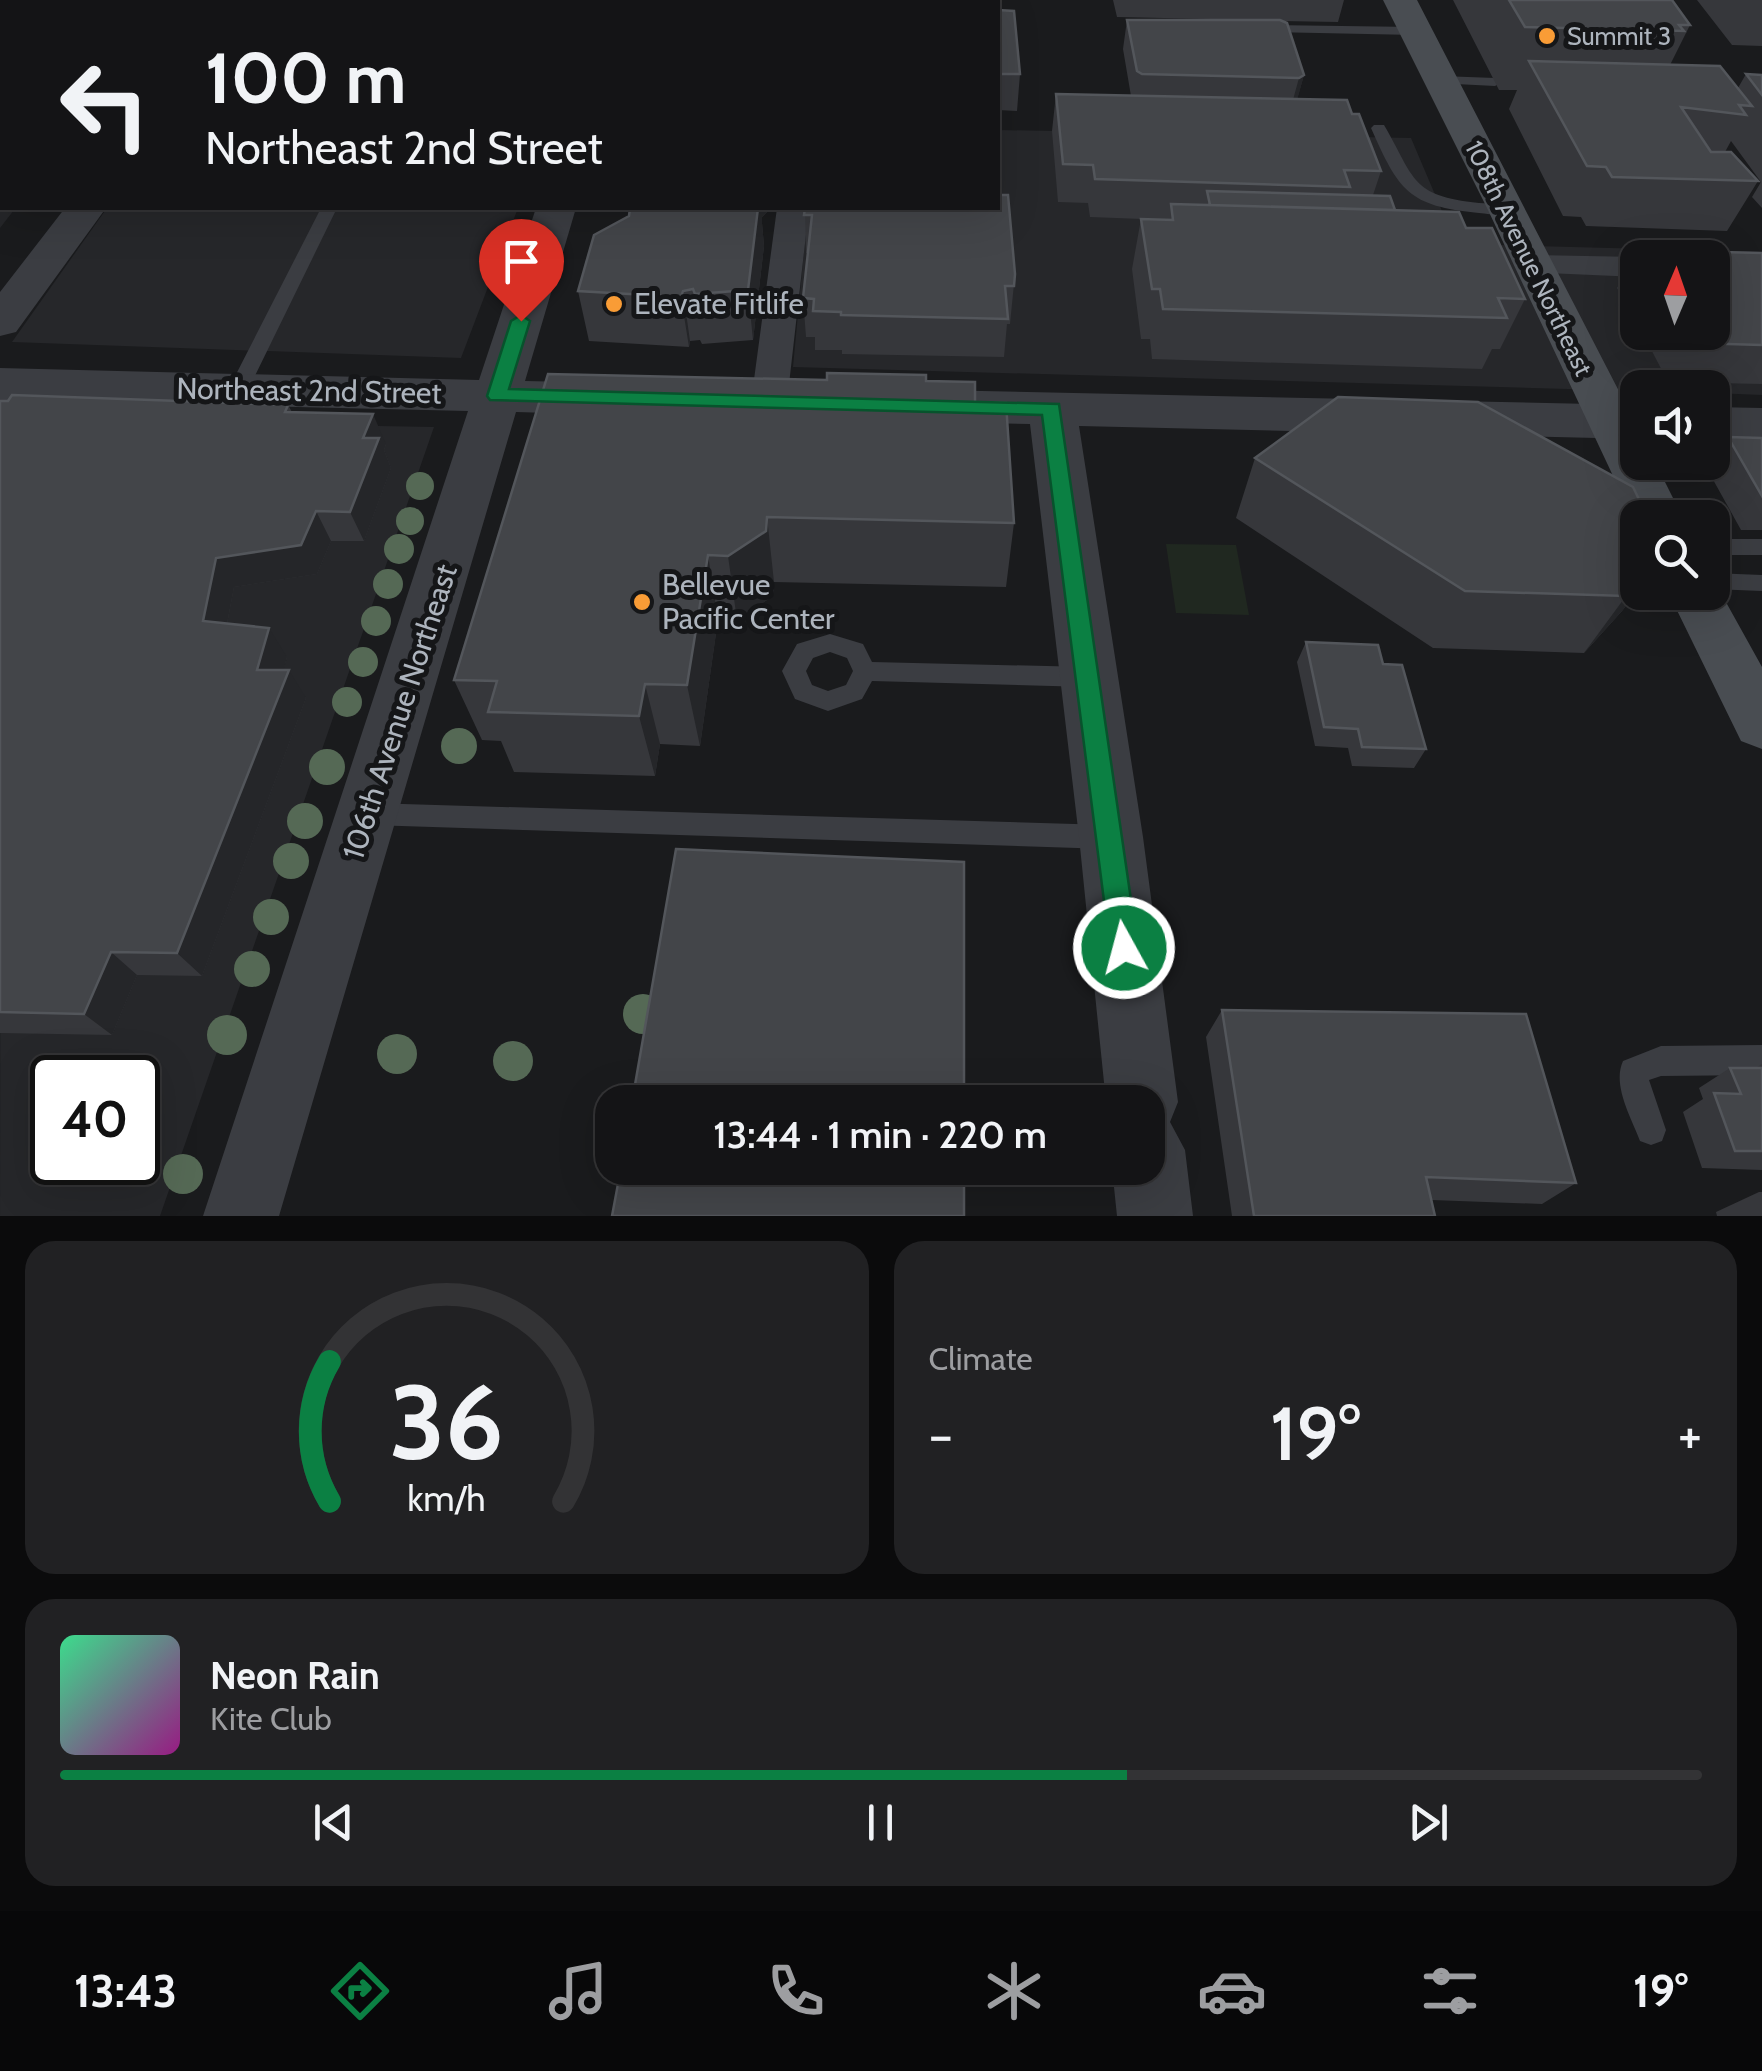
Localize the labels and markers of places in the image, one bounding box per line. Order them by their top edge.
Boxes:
place label: Summit 3 [1567,21,1671,51]
marker: Summit 3 [1536,25,1558,47]
pin [479,219,564,322]
place label: Elevate Fitlife [634,285,804,322]
marker: Elevate Fitlife [603,293,625,315]
place label: Bellevue Pacific Center [662,566,835,637]
marker: Bellevue Pacific Center [631,591,653,613]

